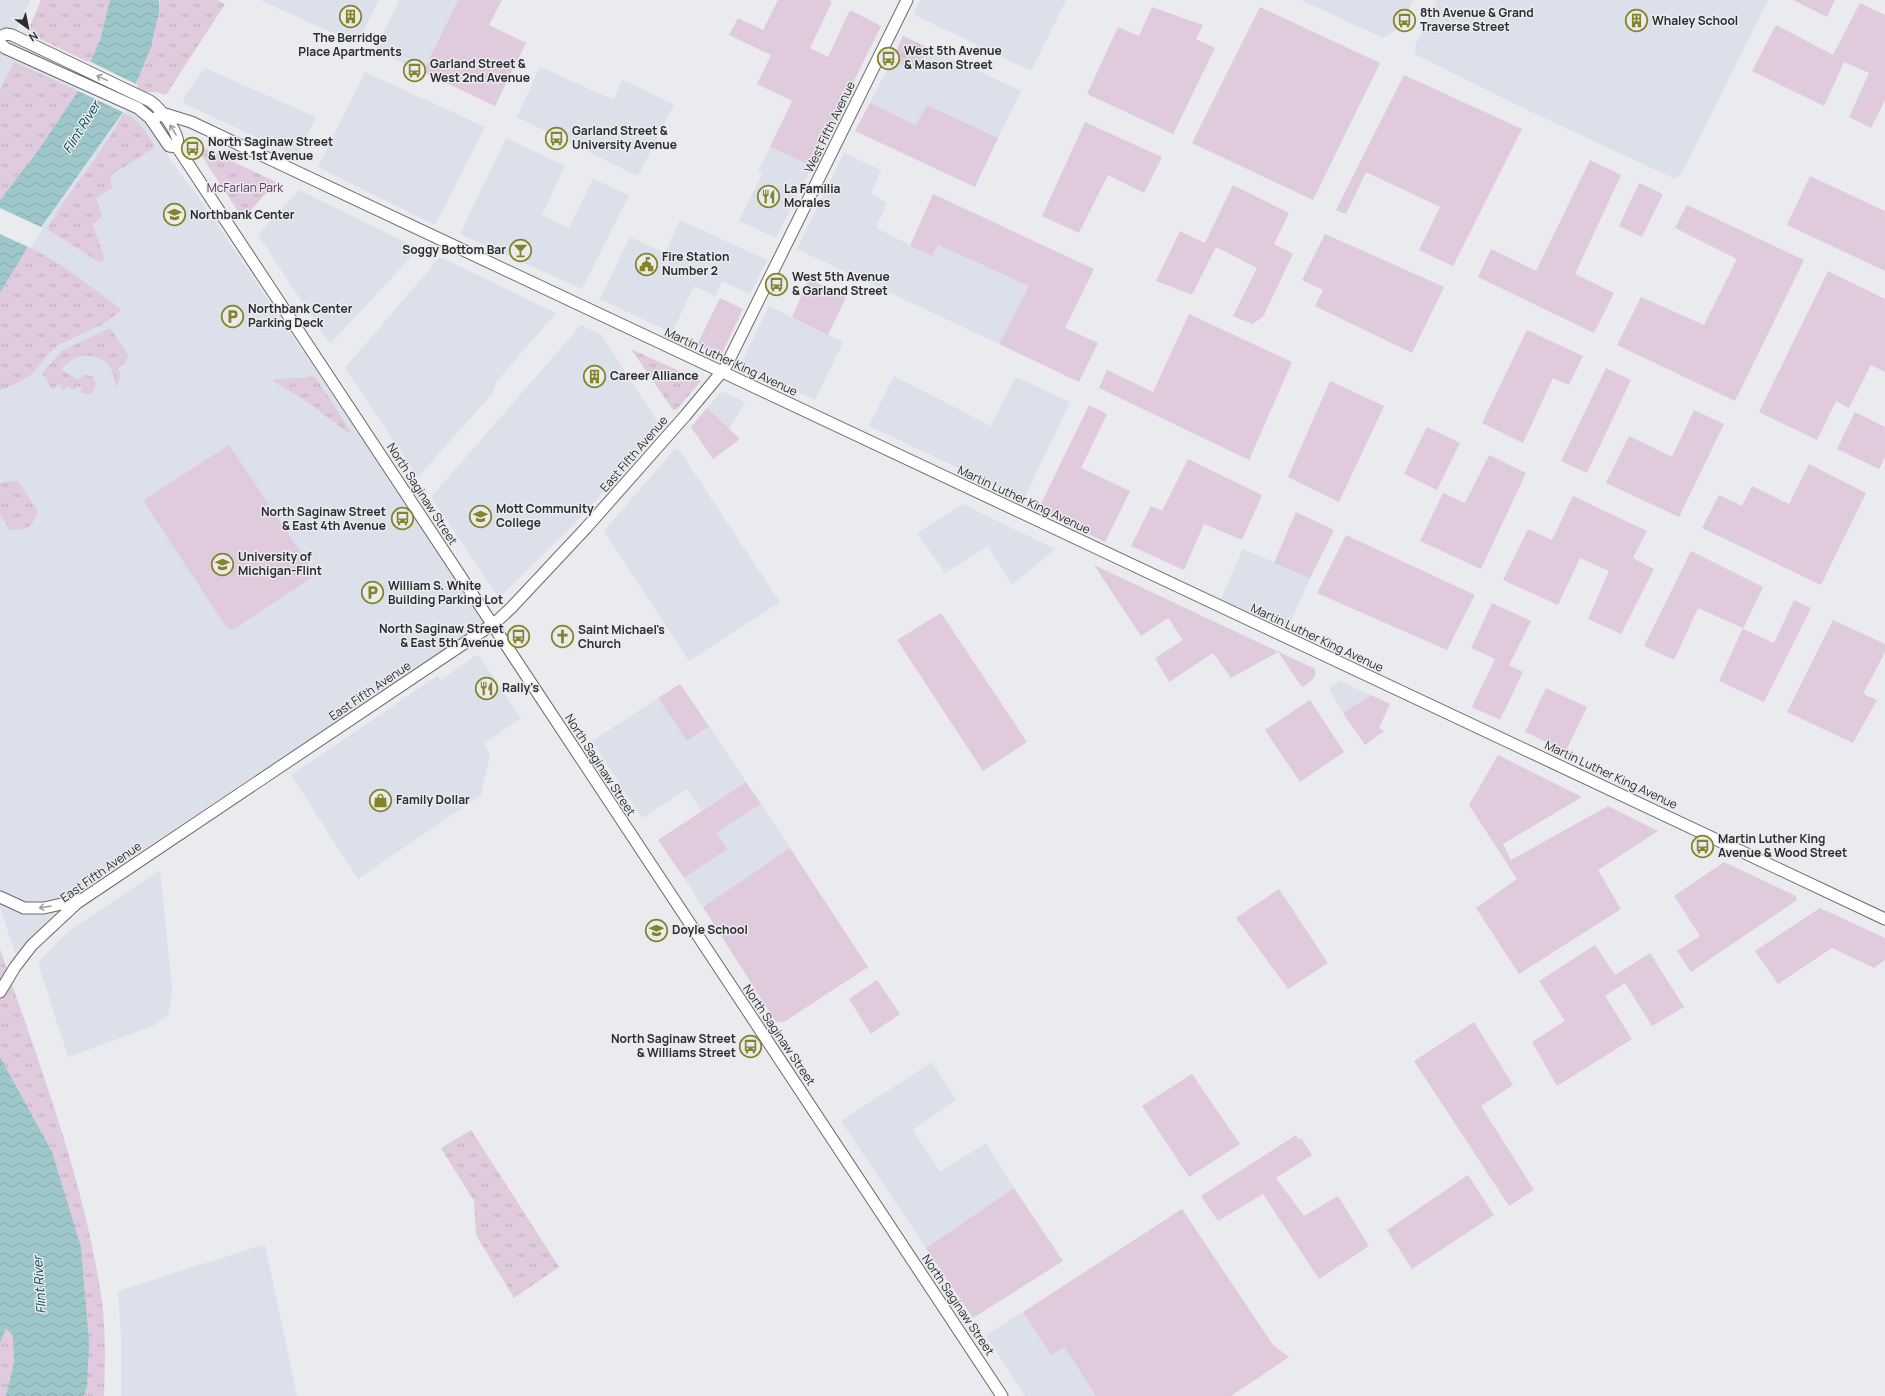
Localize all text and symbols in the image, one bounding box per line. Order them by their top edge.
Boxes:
building icon: The Berridge Place Apartments [337,4,363,30]
place label: 8th Avenue & Grand Traverse Street [1420,4,1534,35]
bus stop icon: 8th Avenue & Grand Traverse Street [1391,7,1417,33]
north arrow [8,8,48,48]
building icon: Whaley School [1623,8,1649,34]
place label: Whaley School [1652,12,1738,29]
text: N [26,28,41,45]
place label: The Berridge Place Apartments [298,29,402,60]
place label: West 5th Avenue & Mason Street [904,42,1002,73]
bus stop icon: West 5th Avenue & Mason Street [876,45,902,71]
place label: Garland Street & West 2nd Avenue [430,55,530,86]
bus stop icon: Garland Street & West 2nd Avenue [402,58,428,84]
one-way arrow [96,74,108,81]
street label: West Fifth Avenue [800,78,859,175]
water label: Flint River [58,96,105,156]
place label: Garland Street & University Avenue [572,122,677,153]
one-way arrow [169,125,177,136]
bus stop icon: Garland Street & University Avenue [544,125,570,151]
place label: North Saginaw Street & West 1st Avenue [208,133,333,164]
bus stop icon: North Saginaw Street & West 1st Avenue [180,136,206,162]
park label: McFarlan Park [207,179,284,196]
place label: La Familia Morales [784,180,841,211]
restaurant icon: La Familia Morales [756,183,782,209]
school or university icon: Northbank Center [162,202,188,228]
place label: Northbank Center [190,206,295,223]
bar icon: Soggy Bottom Bar [508,237,534,263]
place label: Soggy Bottom Bar [402,241,506,258]
place label: Fire Station Number 2 [662,248,729,279]
public building icon: Fire Station Number 2 [634,251,660,277]
place label: West 5th Avenue & Garland Street [792,268,890,299]
bus stop icon: West 5th Avenue & Garland Street [764,271,790,297]
place label: Northbank Center Parking Deck [248,300,353,331]
parking icon: Northbank Center Parking Deck [220,303,246,329]
street label: Martin Luther King Avenue [662,323,800,400]
building icon: Career Alliance [581,363,607,389]
place label: Career Alliance [610,367,699,384]
street label: East Fifth Avenue [596,412,671,495]
street label: North Saginaw Street [383,439,462,548]
street label: Martin Luther King Avenue [955,461,1093,538]
place label: Mott Community College [496,500,594,531]
place label: North Saginaw Street & East 4th Avenue [261,503,386,534]
school or university icon: Mott Community College [467,503,493,529]
bus stop icon: North Saginaw Street & East 4th Avenue [389,506,415,532]
place label: University of Michigan-Flint [238,548,322,579]
school or university icon: University of Michigan-Flint [210,551,236,577]
place label: William S. White Building Parking Lot [388,577,503,608]
parking icon: William S. White Building Parking Lot [359,580,385,606]
street label: Martin Luther King Avenue [1248,599,1386,676]
place label: North Saginaw Street & East 5th Avenue [379,620,504,651]
place label: Saint Michael's Church [578,621,665,652]
bus stop icon: North Saginaw Street & East 5th Avenue [506,623,532,649]
church icon: Saint Michael's Church [550,624,576,650]
street label: East Fifth Avenue [325,657,414,724]
restaurant icon: Rally's [473,675,499,701]
place label: Rally's [502,679,539,696]
street label: North Saginaw Street [561,710,640,819]
street label: Martin Luther King Avenue [1542,736,1680,813]
shop icon: Family Dollar [368,787,394,813]
place label: Family Dollar [396,791,470,808]
place label: Martin Luther King Avenue & Wood Street [1718,830,1847,861]
bus stop icon: Martin Luther King Avenue & Wood Street [1689,833,1715,859]
street label: East Fifth Avenue [57,837,145,906]
one-way arrow [39,903,52,911]
school or university icon: Doyle School [644,917,670,943]
place label: Doyle School [672,921,748,938]
street label: North Saginaw Street [739,981,820,1089]
place label: North Saginaw Street & Williams Street [611,1030,736,1061]
bus stop icon: North Saginaw Street & Williams Street [738,1033,764,1059]
street label: North Saginaw Street [918,1251,999,1359]
water label: Flint River [28,1253,50,1315]

